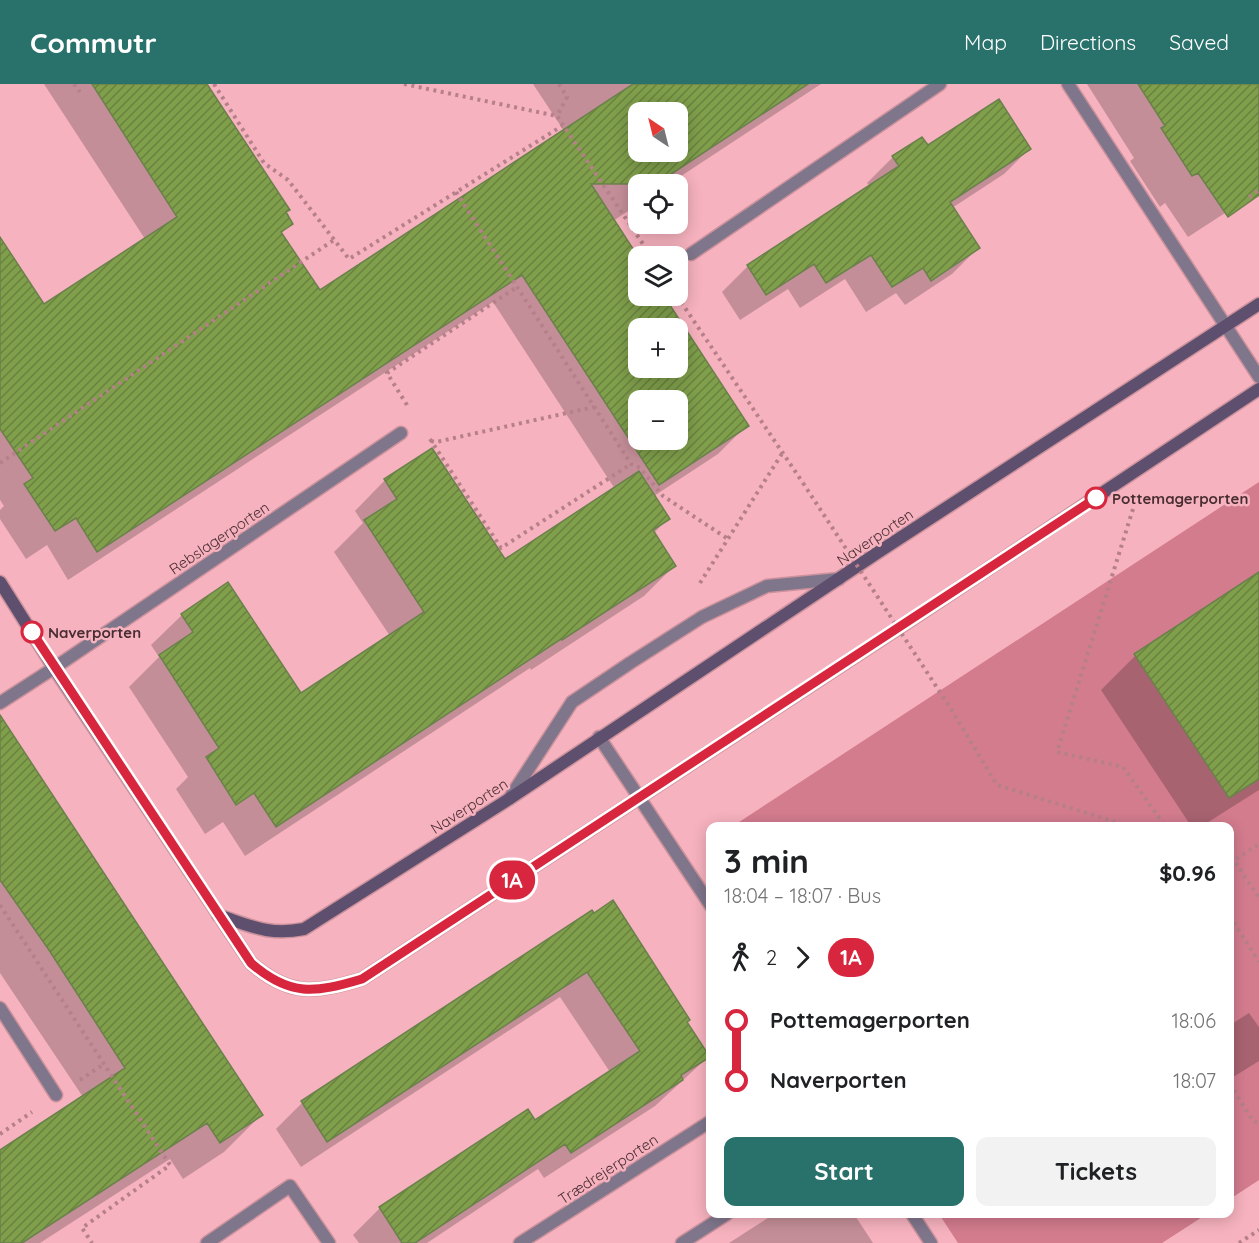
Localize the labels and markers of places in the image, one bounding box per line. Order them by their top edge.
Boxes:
marker: Pottemagerporten [1085,487,1107,509]
place label: Pottemagerporten [1112,489,1248,508]
marker: Naverporten [21,621,43,643]
place label: Naverporten [48,623,141,642]

